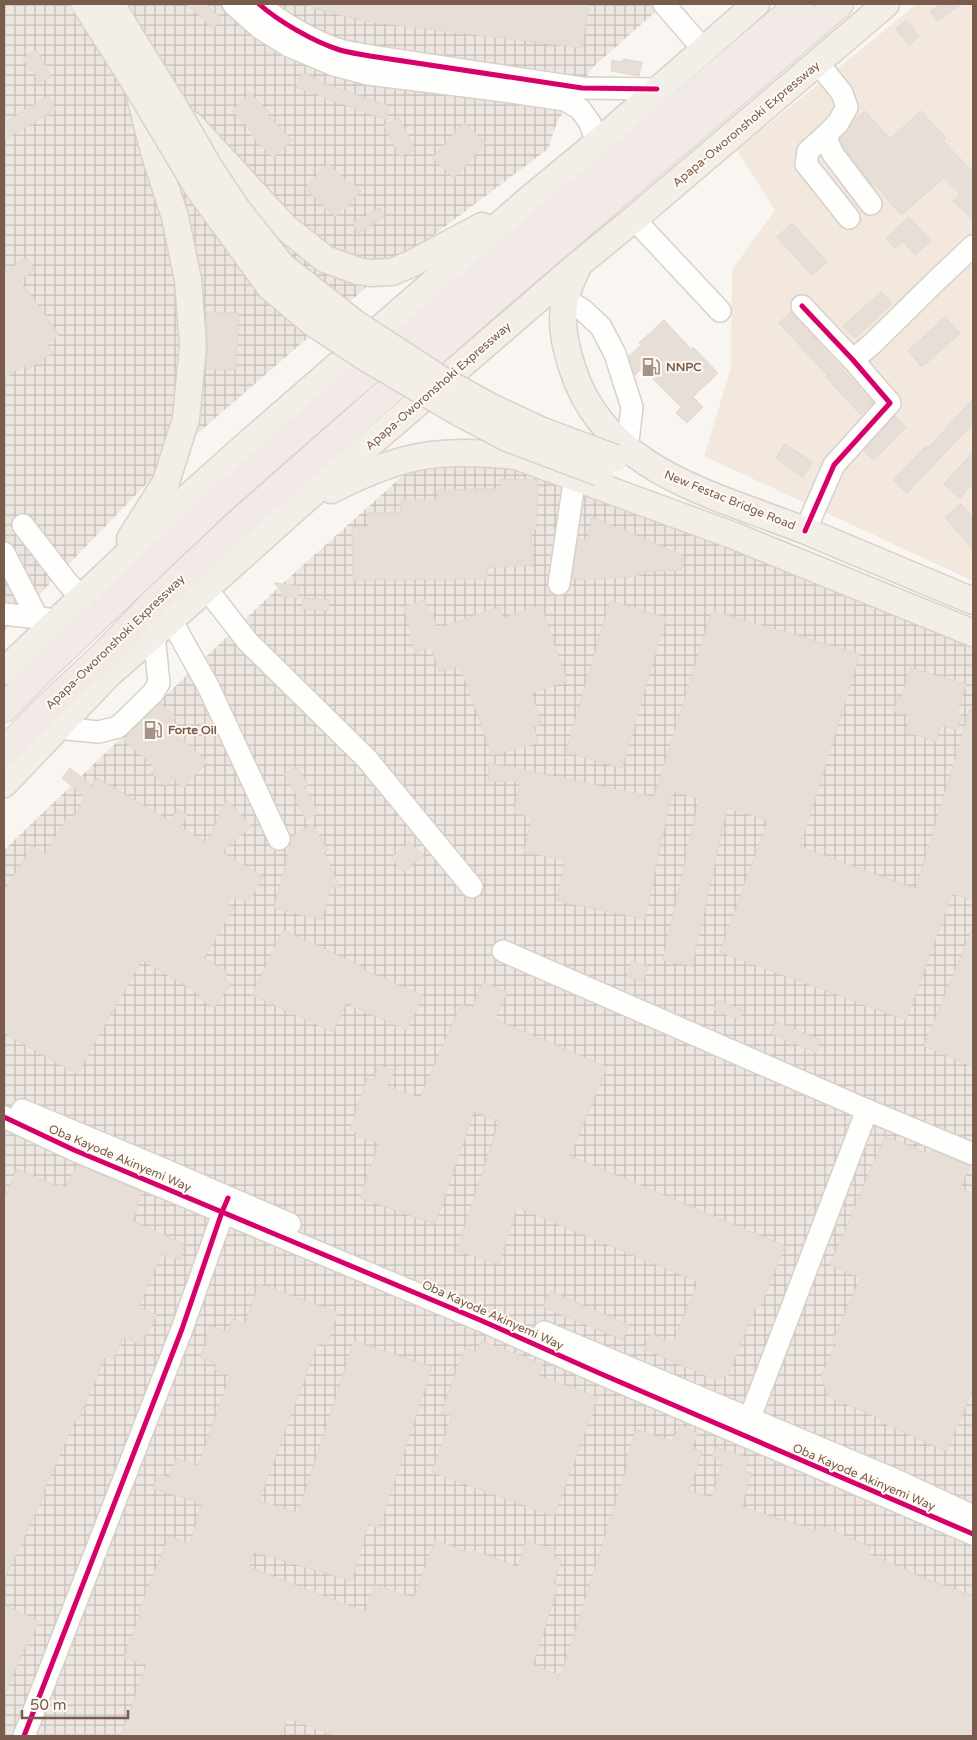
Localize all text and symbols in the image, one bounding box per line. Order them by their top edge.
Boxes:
street label: Apapa-Oworonshoki Expressway [670,58,823,190]
street label: Apapa-Oworonshoki Expressway [363,319,514,453]
fuel station icon: NNPC [640,356,662,378]
place label: NNPC [666,360,702,374]
street label: New Festac Bridge Road [662,467,798,533]
street label: Apapa-Oworonshoki Expressway [43,571,188,712]
fuel station icon: Forte Oil [142,719,164,741]
place label: Forte Oil [168,723,217,737]
street label: Oba Kayode Akinyemi Way [47,1122,194,1195]
street label: Oba Kayode Akinyemi Way [420,1277,566,1353]
street label: Oba Kayode Akinyemi Way [791,1441,938,1514]
scale bar [22,1688,129,1720]
text: 50 m [30,1696,67,1714]

